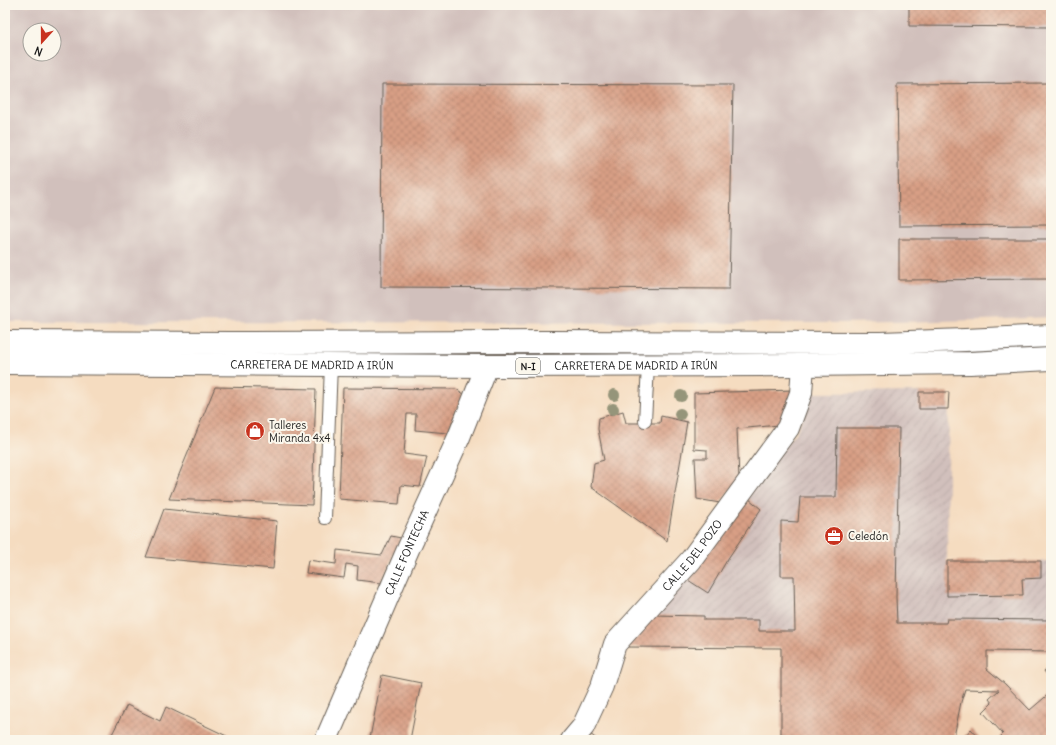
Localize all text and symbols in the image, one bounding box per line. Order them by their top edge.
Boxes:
north arrow [22,22,62,62]
text: N [32,43,44,59]
street label: CARRETERA DE MADRID A IRÚN [230,357,394,372]
street label: CARRETERA DE MADRID A IRÚN [554,357,718,373]
road number: N-I [516,358,540,374]
place label: Talleres Miranda 4x4 [269,418,331,445]
shop icon: Talleres Miranda 4x4 [244,420,266,442]
street label: CALLE FONTECHA [382,508,432,598]
street label: CALLE DEL POZO [659,517,725,594]
office icon: Celedón [823,525,845,547]
place label: Celedón [848,529,888,543]

